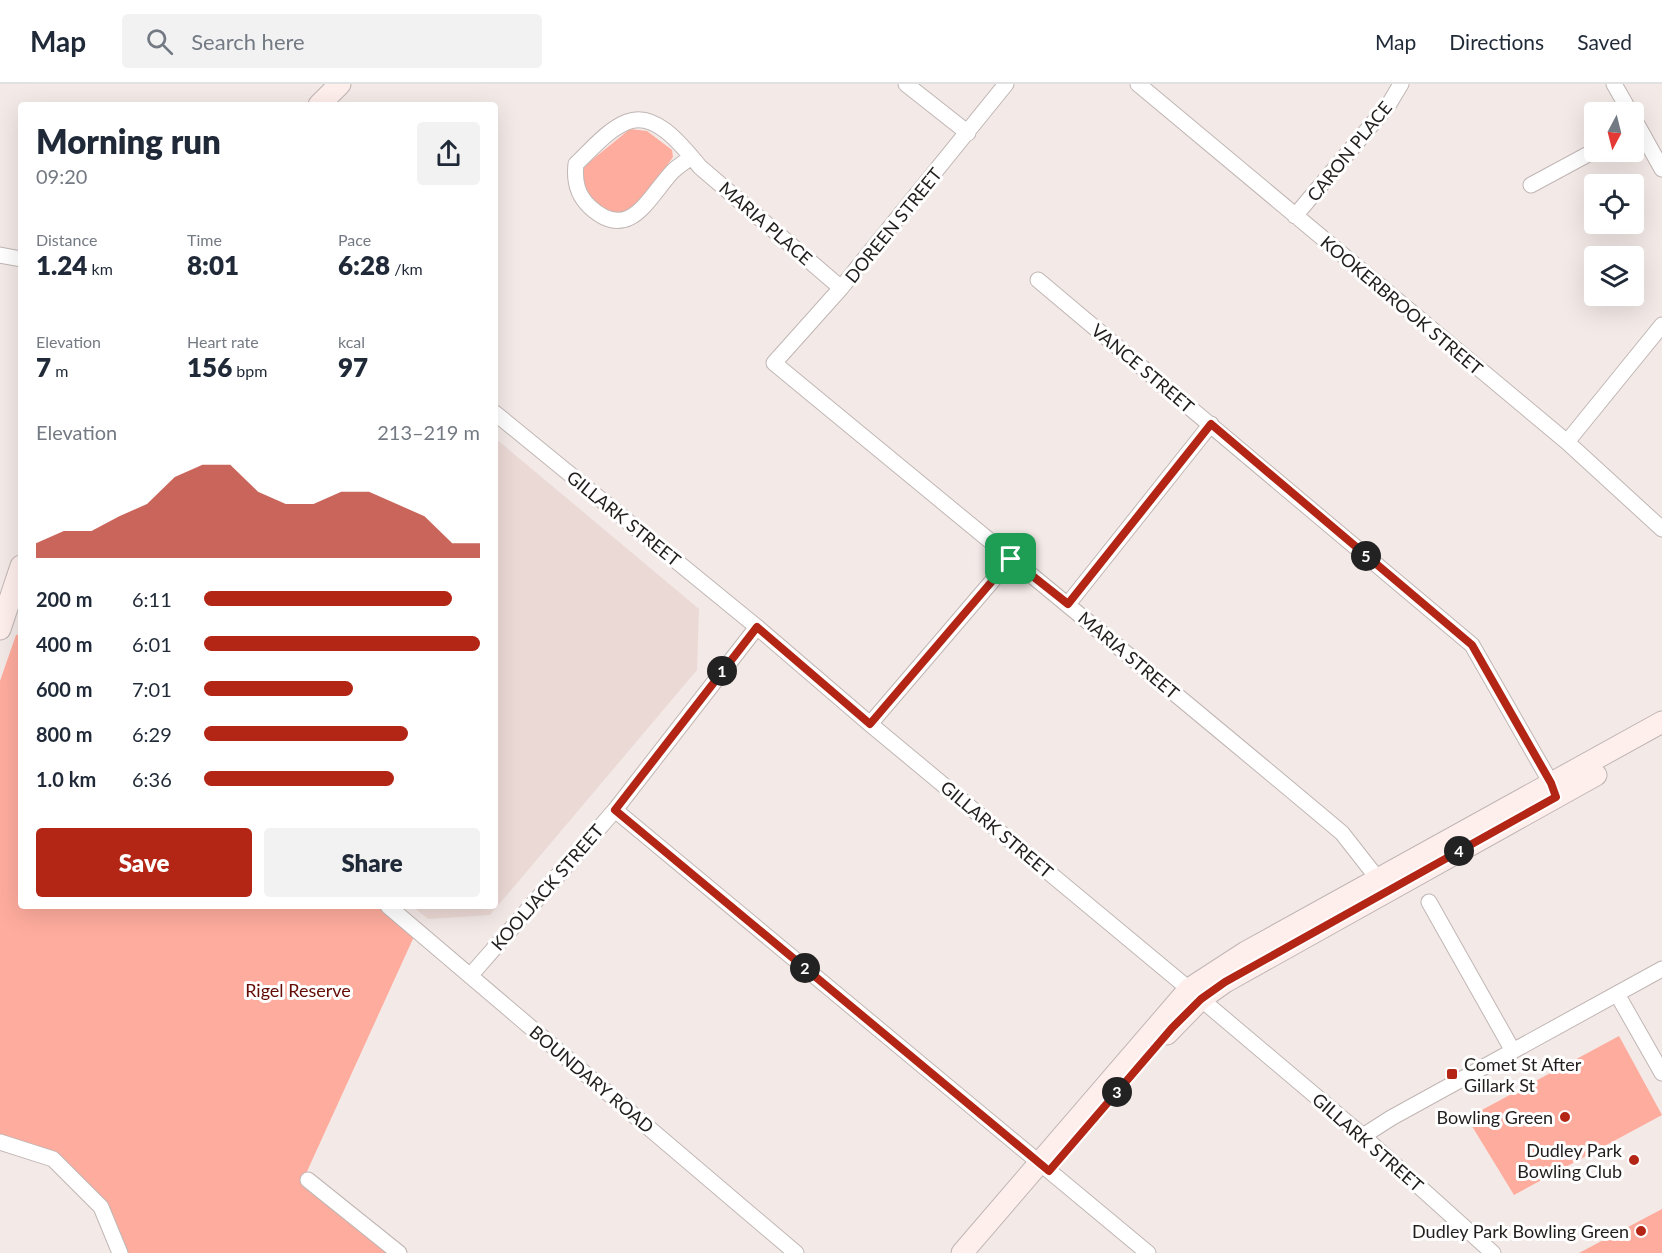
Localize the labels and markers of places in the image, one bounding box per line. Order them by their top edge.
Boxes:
pin [985,533,1036,584]
pin: 5 [1351,541,1381,571]
pin: 1 [707,656,737,686]
pin: 4 [1444,836,1474,866]
pin: 2 [790,953,820,983]
place label: Comet St After Gillark St [1464,1053,1582,1096]
marker: Comet St After Gillark St [1445,1067,1459,1081]
pin: 3 [1102,1077,1132,1107]
place label: Bowling Green [1436,1106,1553,1128]
marker: Bowling Green [1558,1110,1572,1124]
place label: Dudley Park Bowling Club [1517,1139,1623,1182]
marker: Dudley Park Bowling Club [1627,1153,1641,1167]
place label: Dudley Park Bowling Green [1412,1220,1629,1242]
marker: Dudley Park Bowling Green [1634,1224,1648,1238]

